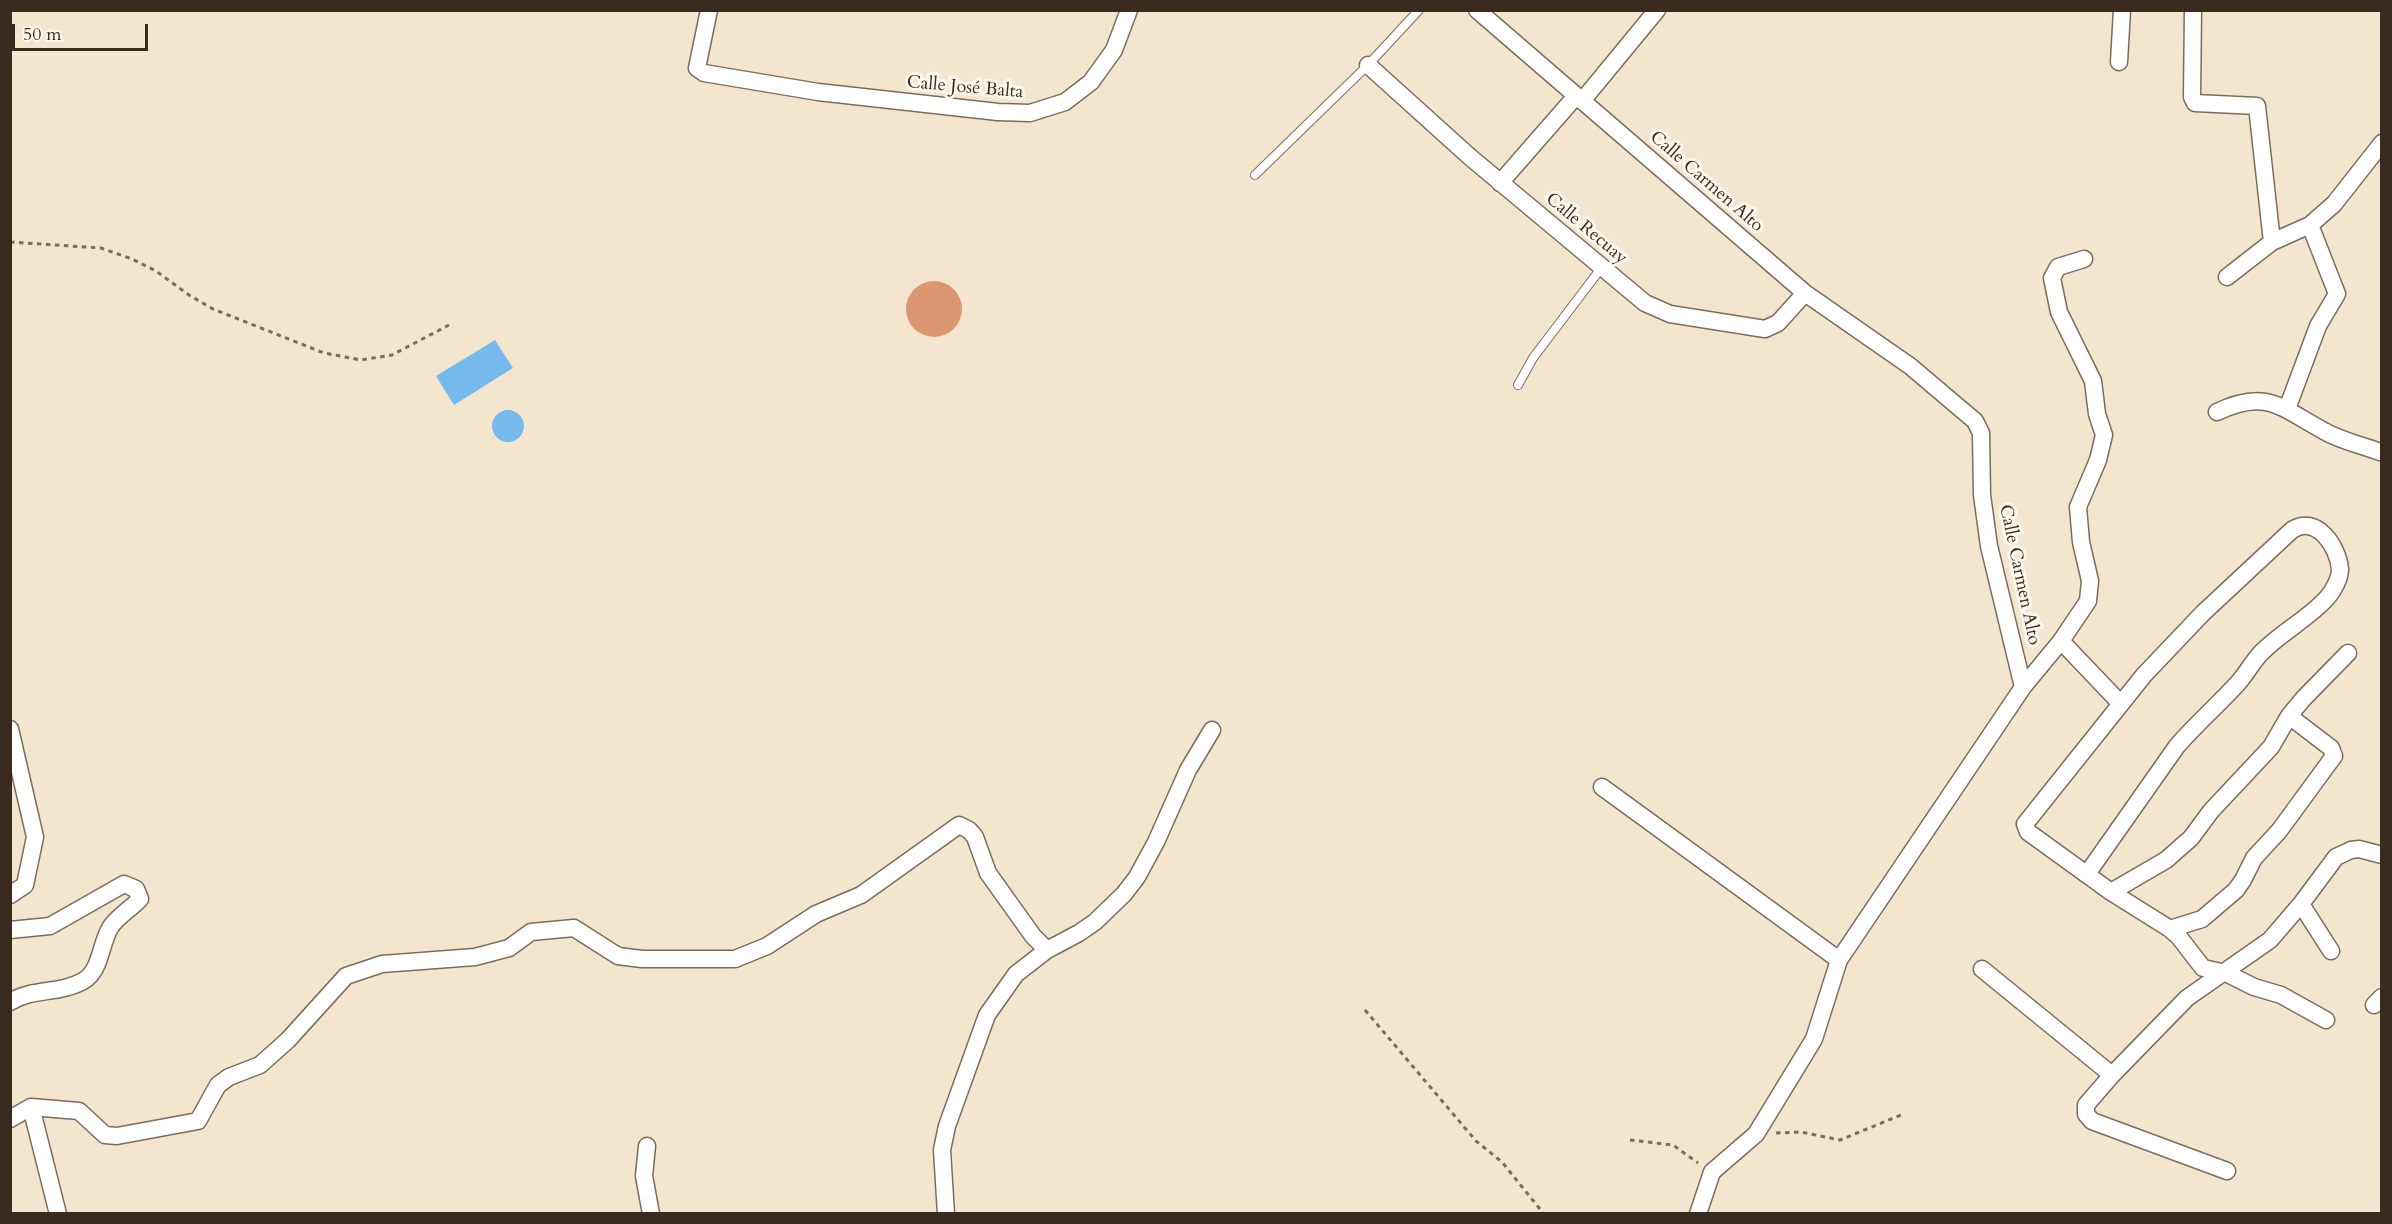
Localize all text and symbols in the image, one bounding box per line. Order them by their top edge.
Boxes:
scale bar [15,12,152,50]
text: 50 m [23,22,62,47]
street label: Calle José Balta [906,72,1024,104]
street label: Calle Carmen Alto [1645,127,1767,237]
street label: Calle Recuay [1541,189,1631,269]
street label: Calle Carmen Alto [1994,503,2044,647]

